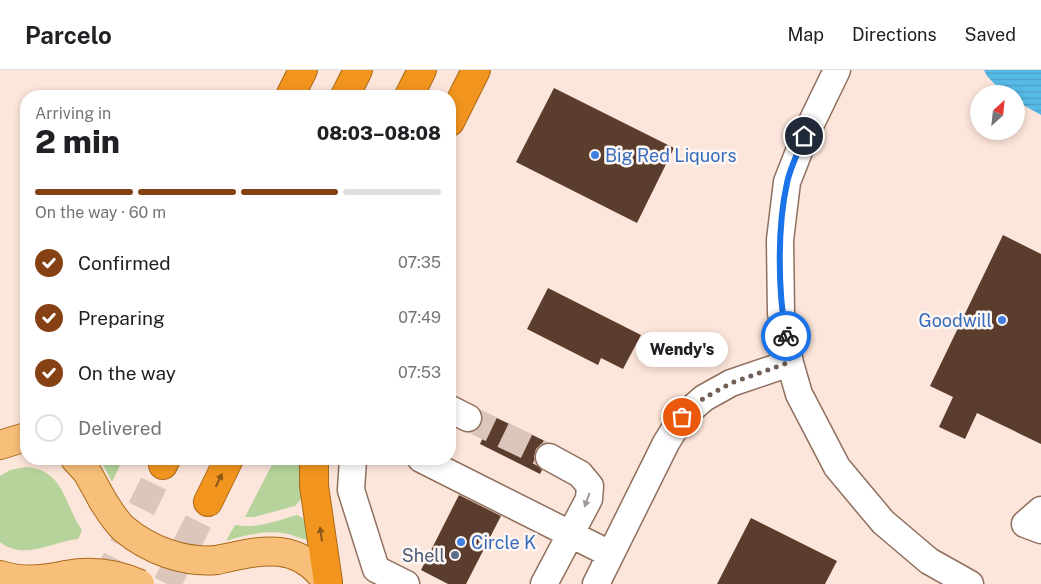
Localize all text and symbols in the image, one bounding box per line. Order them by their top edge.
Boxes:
text: Parcelo [25,21,112,49]
text: Map [787,24,824,45]
text: Directions [852,24,937,45]
text: Saved [965,24,1016,45]
north arrow [970,85,1025,140]
map controls [970,85,1025,140]
text: Arriving in [35,104,111,123]
pin [783,115,825,157]
text: 08:03–08:08 [317,122,441,144]
icon: home [790,122,818,150]
text: 2 min [35,123,120,160]
place label: Big Red Liquors [605,145,737,166]
marker: Big Red Liquors [589,149,601,161]
text: On the way · 60 m [35,203,166,222]
icon: check [35,249,63,277]
text: Confirmed [78,252,171,274]
text: 07:35 [398,253,441,272]
icon: check [35,304,63,332]
text: Preparing [78,307,165,329]
text: 07:49 [398,308,441,327]
place label: Goodwill [918,310,992,331]
courier [761,311,811,361]
marker: Goodwill [996,314,1008,326]
icon: bike [772,322,800,350]
callout: Wendy's [636,332,728,367]
text: Wendy's [650,340,714,359]
icon: check [35,359,63,387]
text: On the way [78,362,176,384]
text: 07:53 [398,363,441,382]
pin [661,396,703,438]
icon: bag [668,403,696,431]
text: Delivered [78,417,162,439]
one-way arrow [215,473,223,487]
one-way arrow [582,493,590,508]
one-way arrow [317,526,325,542]
place label: Circle K [471,532,536,553]
marker: Circle K [455,536,467,548]
place label: Shell [402,545,445,566]
marker: Shell [449,549,461,561]

